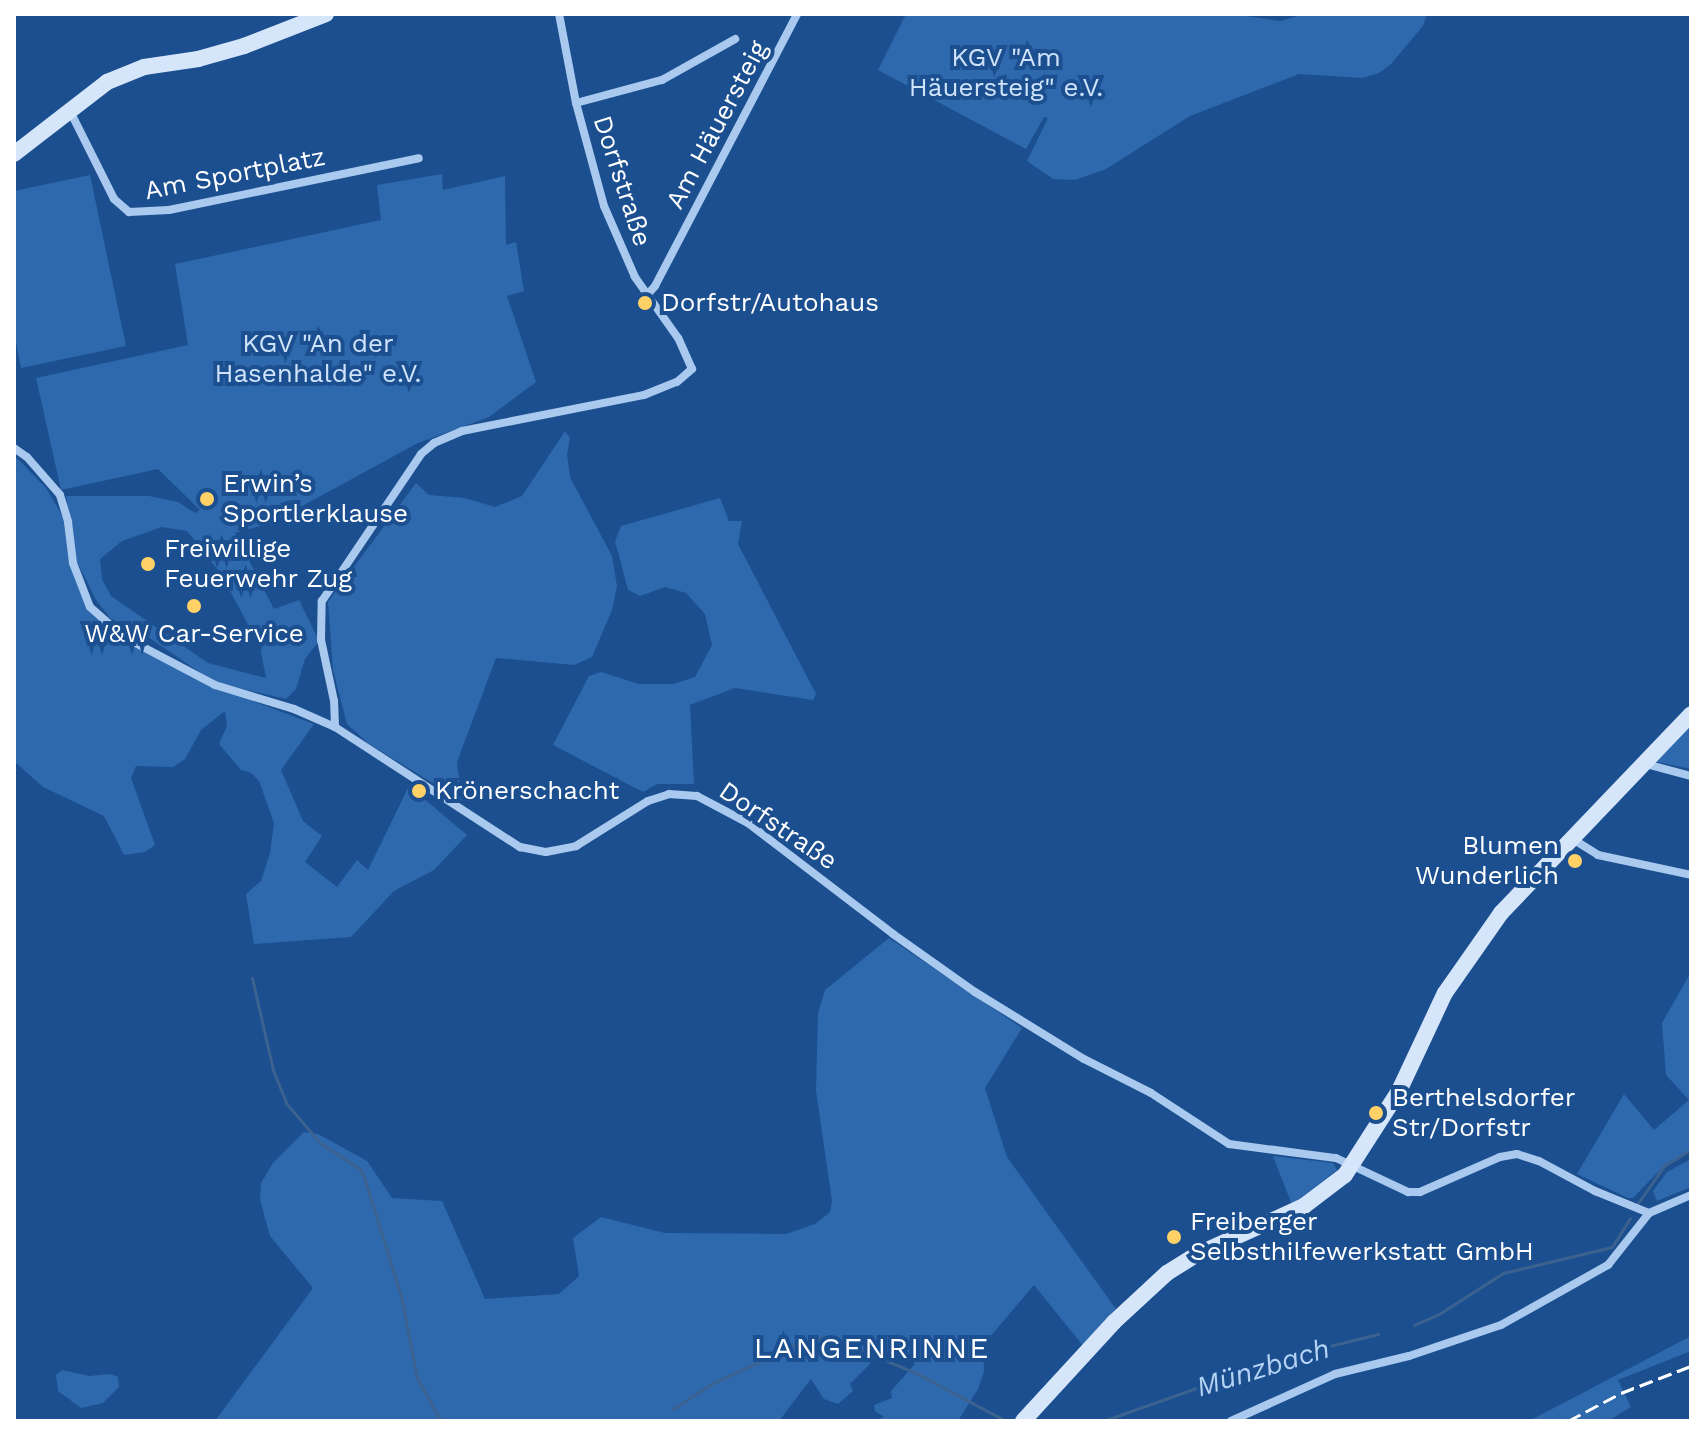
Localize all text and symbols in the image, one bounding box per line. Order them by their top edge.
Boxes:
street label: Am Häuersteig [660,36,774,214]
park label: KGV "Am Häuersteig" e.V. [909,42,1103,104]
street label: Dorfstraße [586,112,658,250]
street label: Am Sportplatz [142,141,328,207]
place label: Dorfstr/Autohaus [661,287,879,319]
marker: Dorfstr/Autohaus [636,294,654,312]
park label: KGV "An der Hasenhalde" e.V. [214,328,422,390]
place label: Erwin’s Sportlerklause [223,468,408,530]
marker: Erwin’s Sportlerklause [198,490,216,508]
place label: Freiwillige Feuerwehr Zug [164,533,353,594]
marker: Freiwillige Feuerwehr Zug [139,555,157,573]
marker: W&W Car-Service [185,597,203,615]
place label: W&W Car-Service [84,618,304,650]
place label: Krönerschacht [435,775,619,807]
street label: Dorfstraße [713,775,843,877]
marker: Krönerschacht [410,782,428,800]
place label: Blumen Wunderlich [1415,830,1559,892]
marker: Blumen Wunderlich [1566,852,1584,870]
place label: Berthelsdorfer Str/Dorfstr [1392,1082,1575,1144]
marker: Berthelsdorfer Str/Dorfstr [1367,1104,1385,1122]
place label: Freiberger Selbsthilfewerkstatt GmbH [1190,1206,1534,1268]
marker: Freiberger Selbsthilfewerkstatt GmbH [1165,1228,1183,1246]
district label: LANGENRINNE [754,1330,990,1366]
water label: Münzbach [1192,1332,1334,1404]

